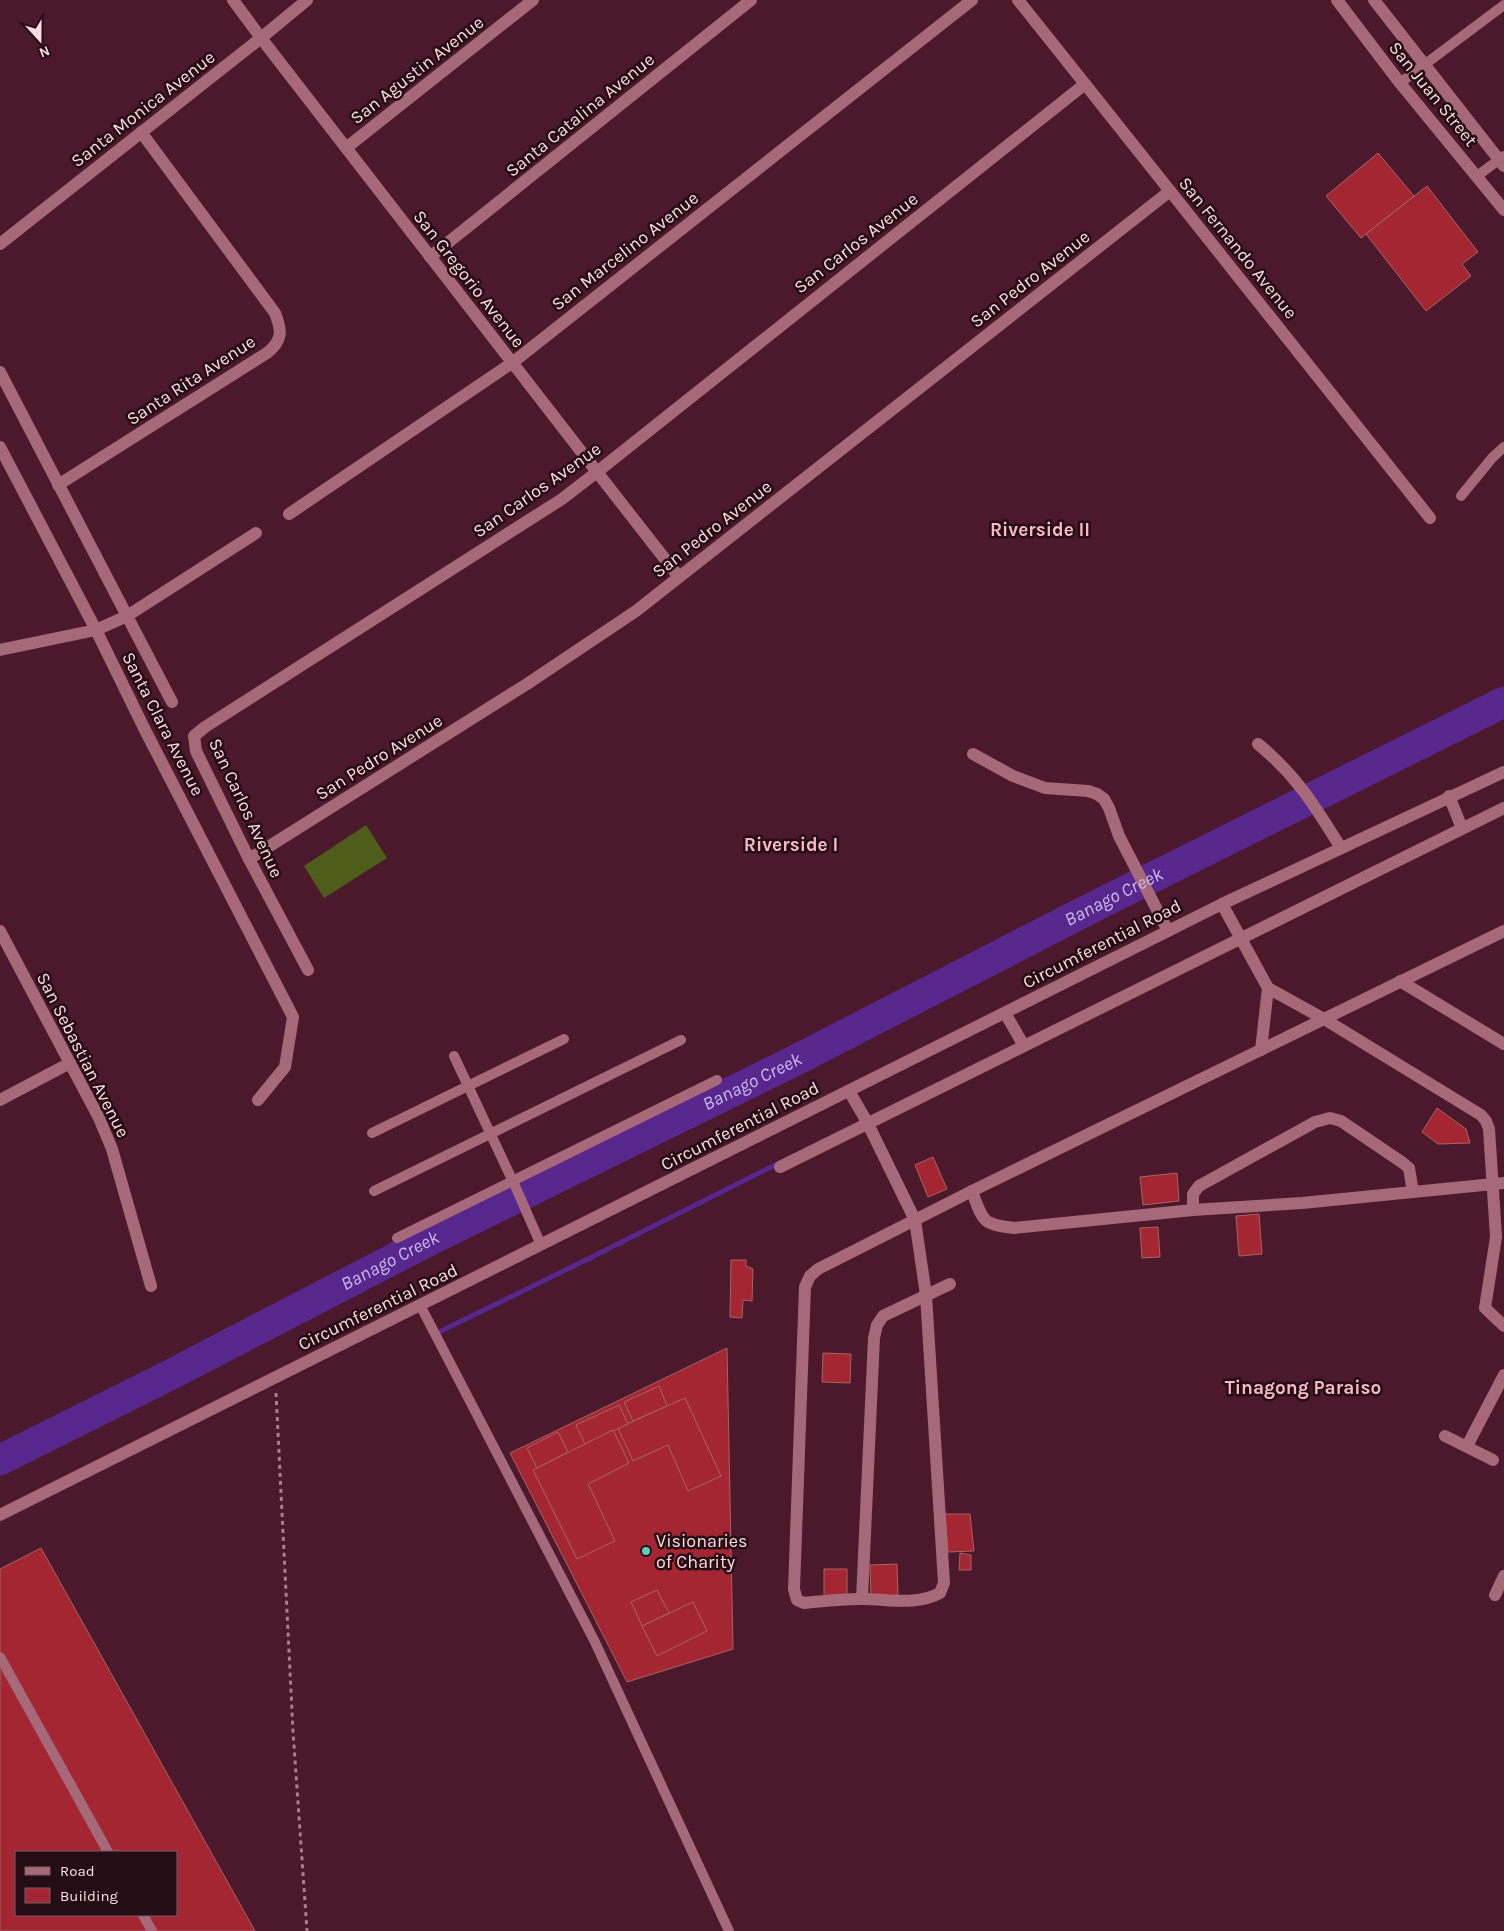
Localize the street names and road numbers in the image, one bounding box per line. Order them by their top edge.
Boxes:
street label: San Agustin Avenue [346,11,488,129]
street label: San Juan Street [1384,37,1482,151]
street label: Santa Monica Avenue [67,46,219,172]
street label: Santa Catalina Avenue [501,48,659,182]
street label: San Fernando Avenue [1174,173,1302,323]
street label: San Marcelino Avenue [547,187,703,315]
street label: San Carlos Avenue [790,188,922,298]
street label: San Gregorio Avenue [408,206,530,352]
street label: San Pedro Avenue [966,225,1094,333]
street label: Santa Rita Avenue [122,330,260,430]
street label: San Carlos Avenue [469,438,605,542]
street label: San Pedro Avenue [648,475,776,583]
street label: Santa Clara Avenue [117,648,209,800]
street label: San Pedro Avenue [311,709,447,805]
street label: San Carlos Avenue [204,735,288,881]
street label: Circumferential Road [1019,895,1185,993]
street label: San Sebastian Avenue [32,969,134,1141]
street label: Circumferential Road [657,1077,823,1175]
street label: Circumferential Road [295,1259,461,1355]

